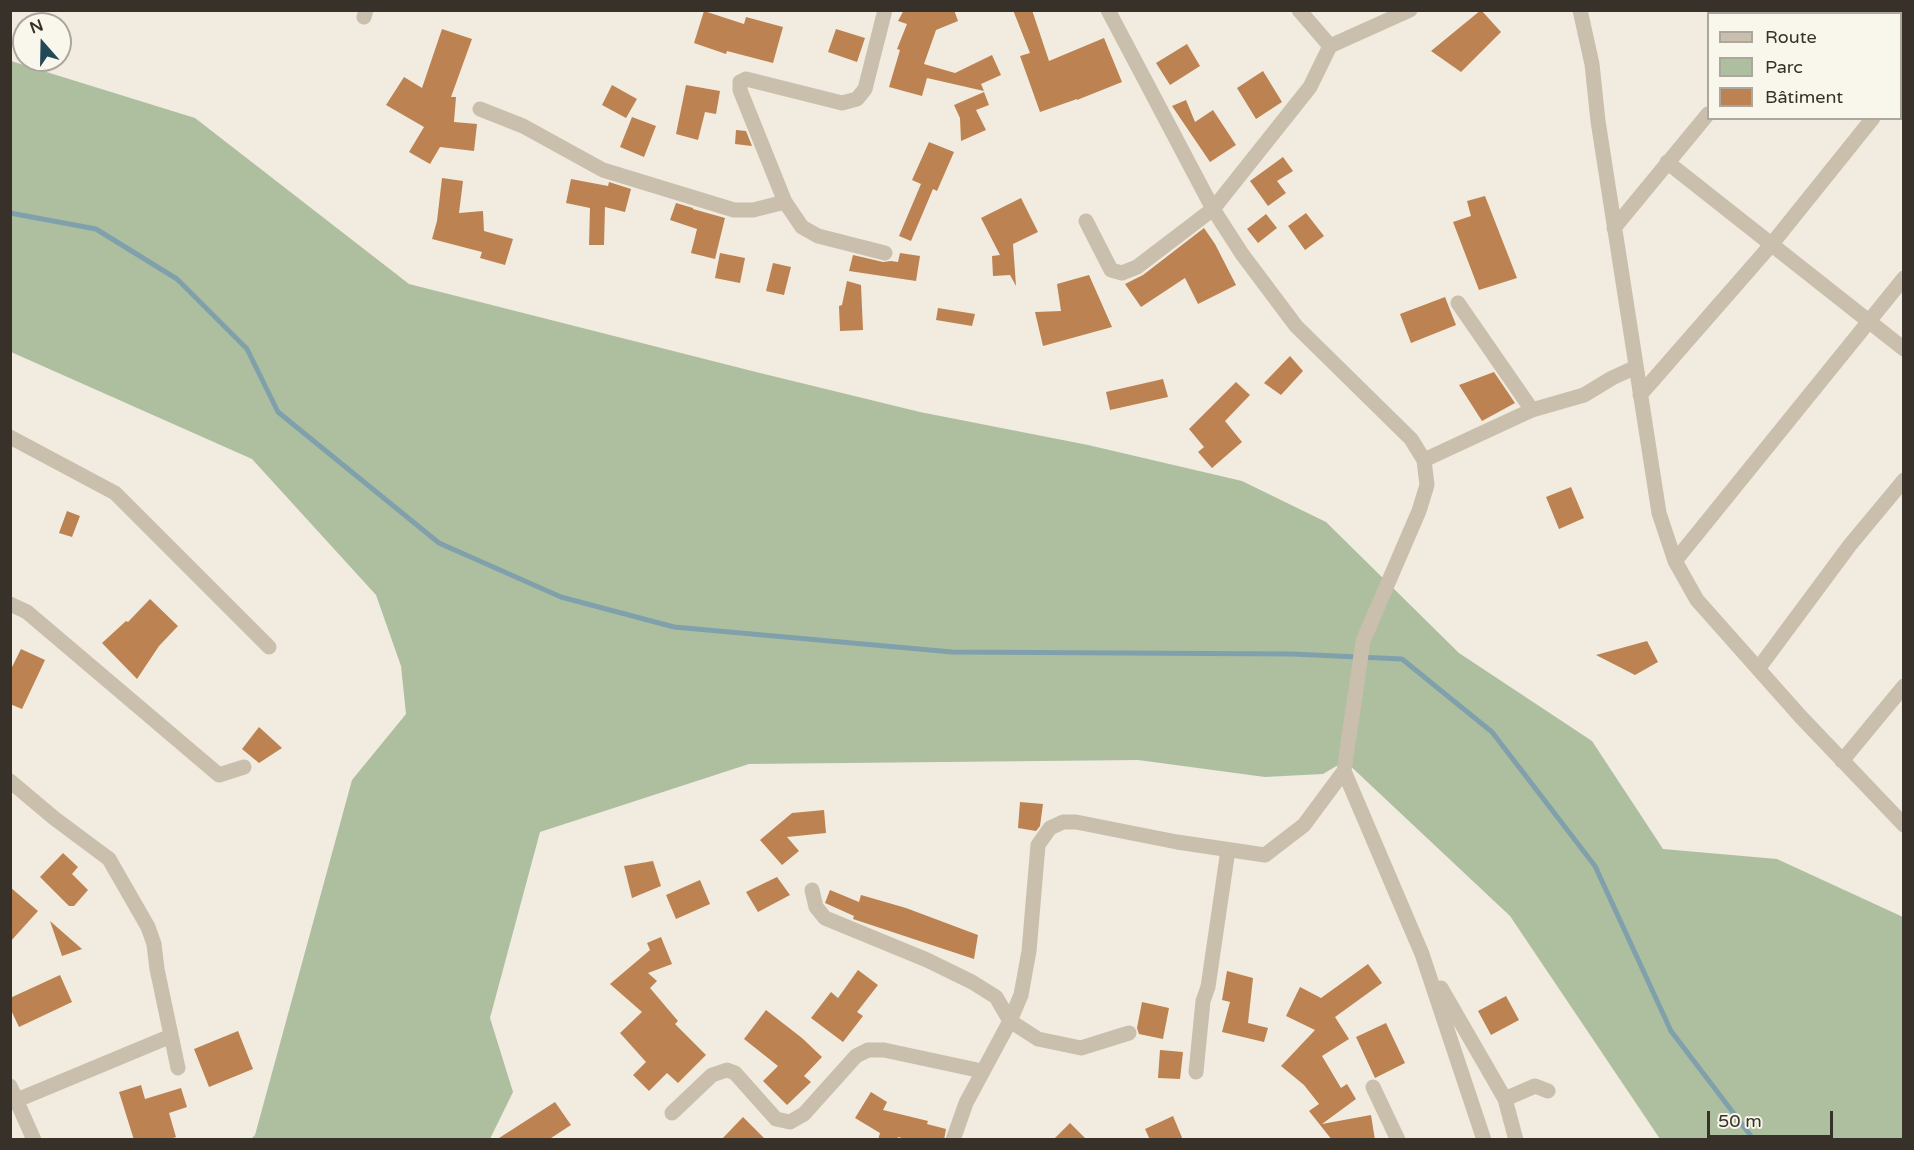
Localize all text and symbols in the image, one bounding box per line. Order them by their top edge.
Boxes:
north arrow [12,12,72,72]
legend [1707,12,1902,120]
text: N [27,15,46,39]
text: Route [1765,26,1817,48]
text: Parc [1765,56,1803,78]
text: Bâtiment [1765,86,1843,108]
scale bar [1710,1099,1836,1137]
text: 50 m [1718,1110,1762,1132]

